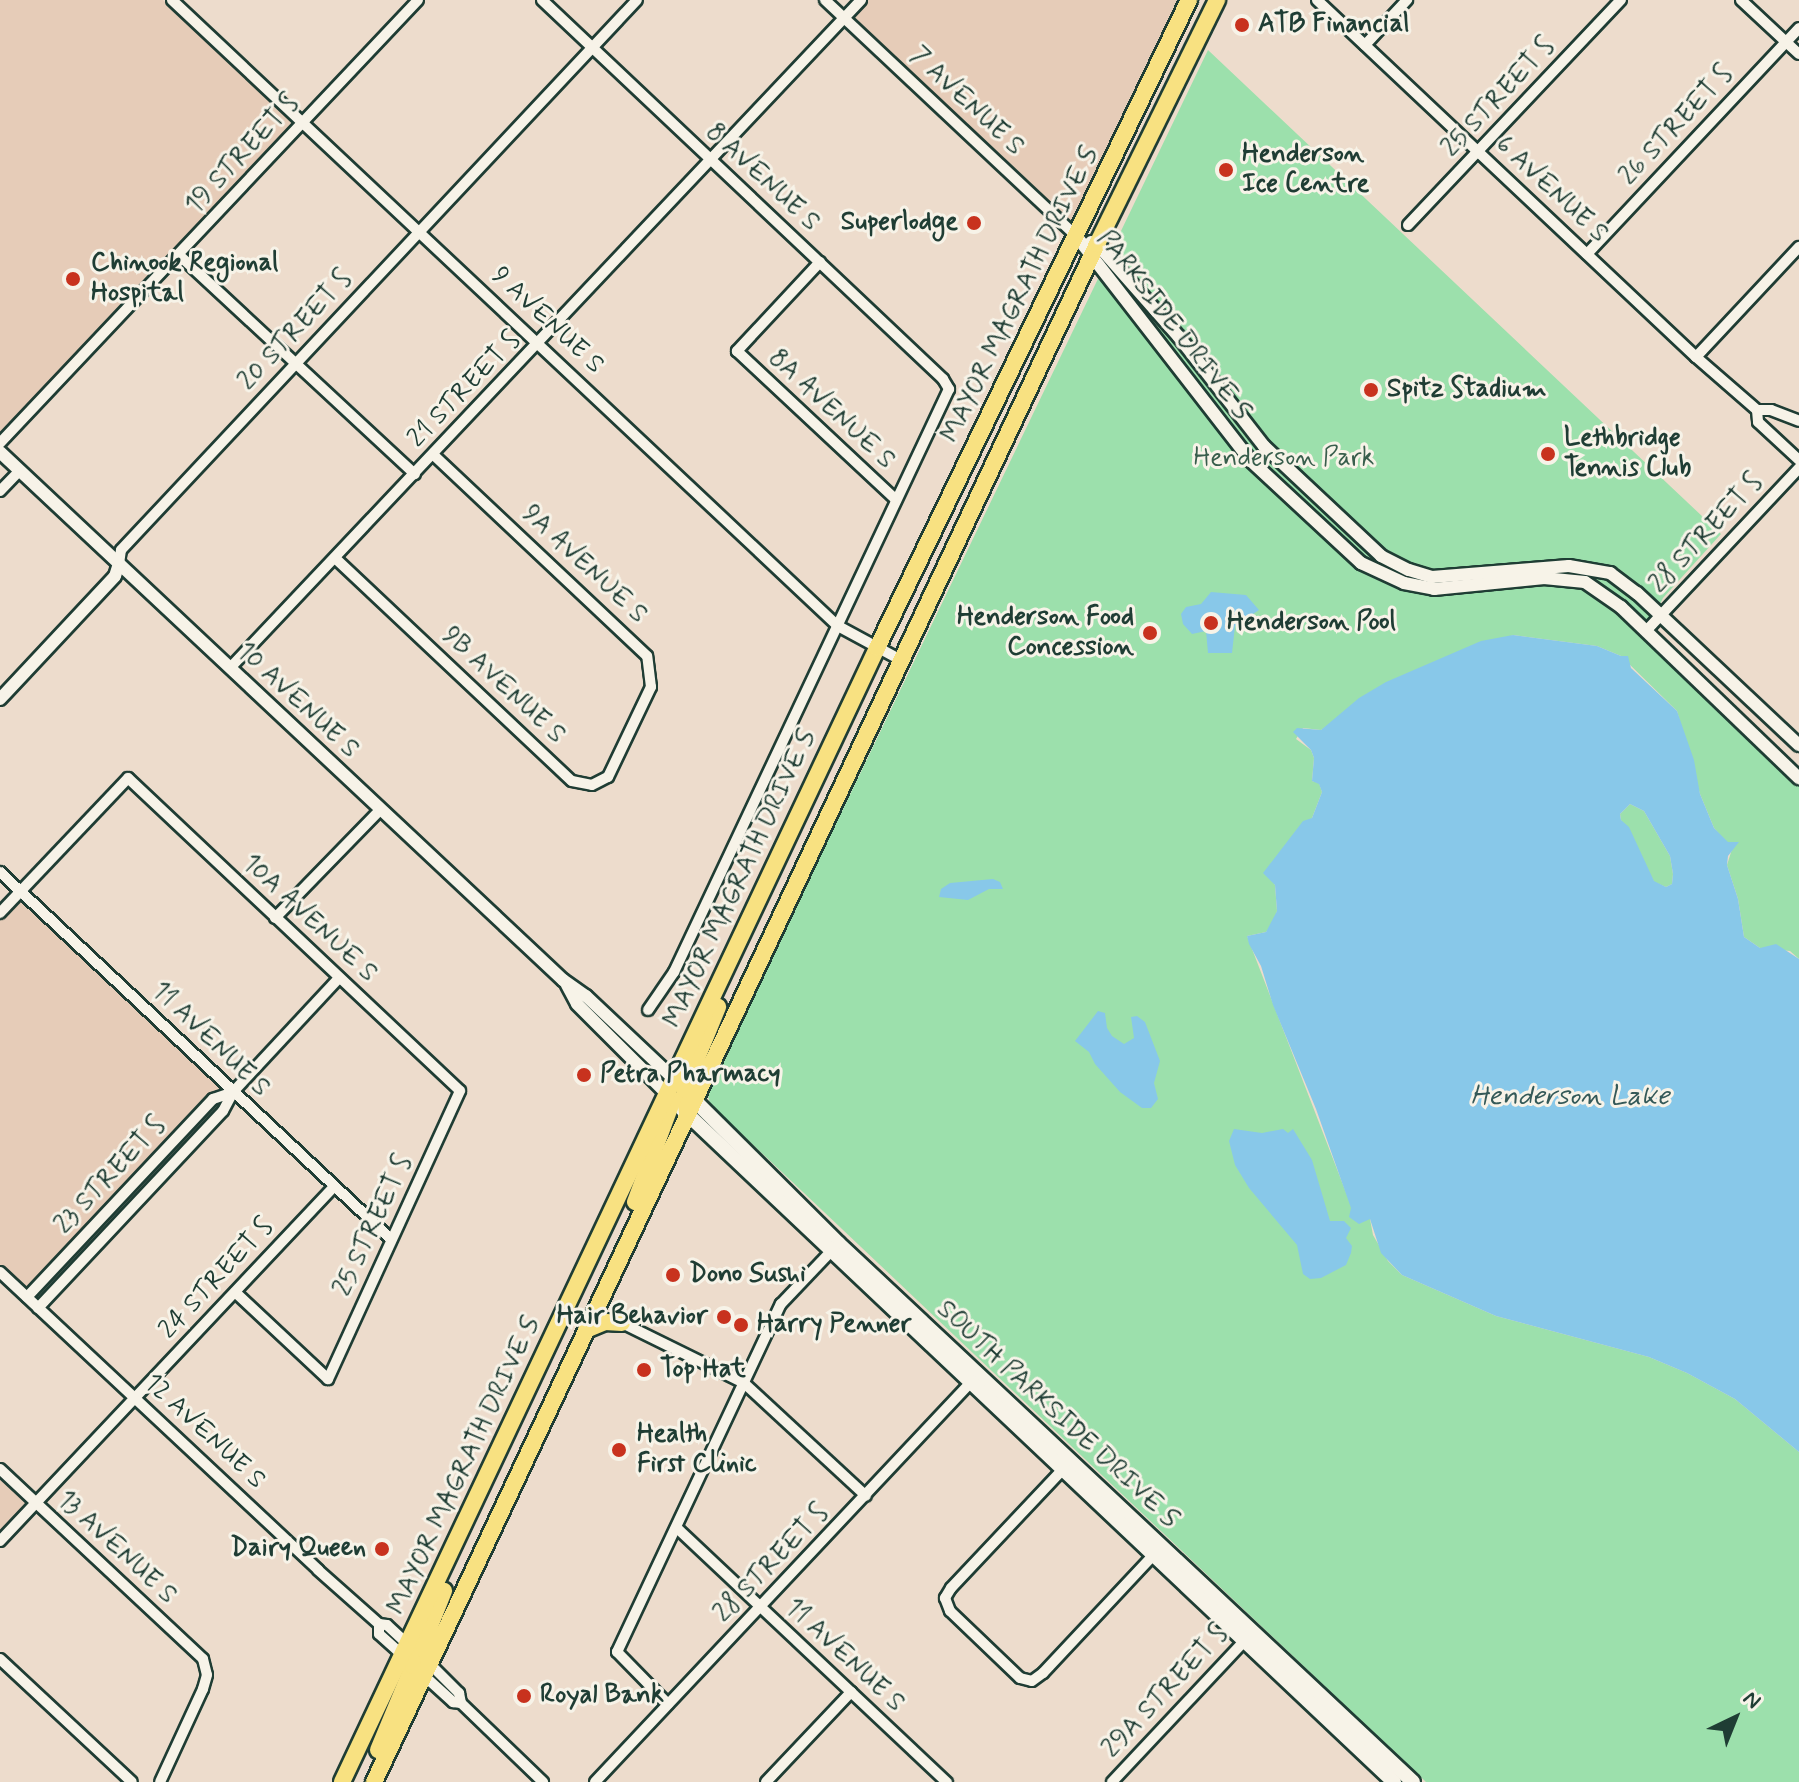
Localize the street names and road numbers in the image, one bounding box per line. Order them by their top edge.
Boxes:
street label: 25 STREET S [1435,31,1563,165]
street label: 7 AVENUE S [902,41,1030,163]
street label: 26 STREET S [1613,59,1741,193]
street label: 19 STREET S [179,88,307,222]
street label: 8 AVENUE S [699,117,825,239]
street label: 6 AVENUE S [1488,130,1614,250]
street label: MAYOR MAGRATH DRIVE S [935,141,1107,449]
street label: PARKSIDE DRIVE S [1089,224,1257,428]
street label: 9 AVENUE S [484,261,610,381]
street label: 20 STREET S [232,264,360,398]
street label: 21 STREET S [402,325,528,455]
street label: 8A AVENUE S [761,344,901,476]
street label: 28 STREET S [1643,467,1771,601]
street label: 9A AVENUE S [515,499,653,631]
street label: 9B AVENUE S [434,620,572,752]
street label: 10 AVENUE S [229,636,365,766]
street label: MAYOR MAGRATH DRIVE S [658,725,824,1033]
street label: 10A AVENUE S [235,849,383,989]
street label: 11 AVENUE S [144,976,276,1104]
street label: 23 STREET S [48,1110,174,1242]
street label: 25 STREET S [328,1150,420,1302]
street label: 24 STREET S [153,1212,281,1346]
street label: SOUTH PARKSIDE DRIVE S [929,1294,1185,1536]
street label: MAYOR MAGRATH DRIVE S [382,1312,548,1620]
street label: 12 AVENUE S [137,1368,271,1496]
street label: 13 AVENUE S [50,1485,182,1611]
street label: 28 STREET S [707,1498,837,1630]
street label: 11 AVENUE S [778,1593,910,1719]
street label: 29A STREET S [1096,1619,1236,1765]

